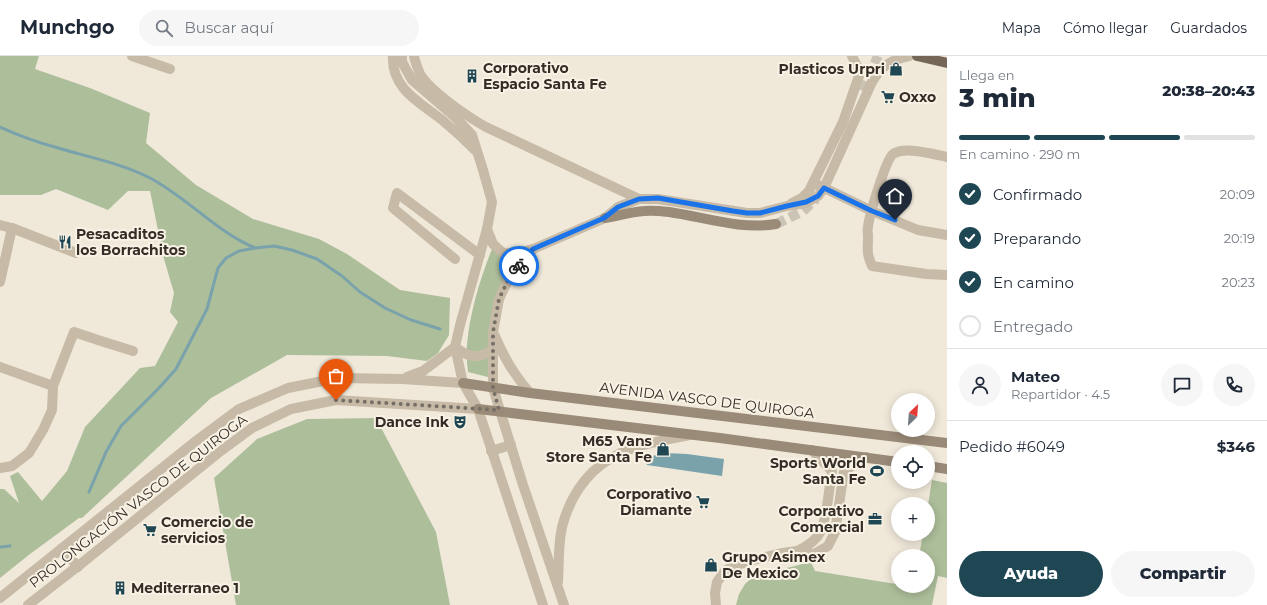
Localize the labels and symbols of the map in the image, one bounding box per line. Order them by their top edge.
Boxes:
place label: Corporativo Espacio Santa Fe [483,59,607,93]
place label: Plasticos Urpri [779,60,885,78]
shop icon: Plasticos Urpri [888,61,904,77]
building icon: Corporativo Espacio Santa Fe [464,68,480,84]
place label: Oxxo [899,88,936,106]
supermarket icon: Oxxo [880,89,896,105]
pin [878,179,912,220]
place label: Pesacaditos los Borrachitos [76,225,186,259]
restaurant icon: Pesacaditos los Borrachitos [57,234,73,250]
courier [499,246,539,286]
pin [319,359,353,400]
street label: AVENIDA VASCO DE QUIROGA [599,378,816,422]
north arrow [891,393,935,437]
street label: PROLONGACIÓN VASCO DE QUIROGA [25,410,251,592]
place label: Dance Ink [375,413,450,431]
theatre icon: Dance Ink [452,414,468,430]
place label: M65 Vans Store Santa Fe [546,432,653,466]
shop icon: M65 Vans Store Santa Fe [655,441,671,457]
place label: Sports World Santa Fe [770,454,866,488]
sports icon: Sports World Santa Fe [869,463,885,479]
place label: Corporativo Diamante [606,485,692,519]
supermarket icon: Corporativo Diamante [695,494,711,510]
place label: Corporativo Comercial [778,502,864,536]
office icon: Corporativo Comercial [867,511,883,527]
place label: Comercio de servicios [161,513,254,547]
supermarket icon: Comercio de servicios [142,522,158,538]
place label: Grupo Asimex De Mexico [722,548,826,582]
shop icon: Grupo Asimex De Mexico [703,557,719,573]
place label: Mediterraneo 1 [131,579,239,597]
building icon: Mediterraneo 1 [112,580,128,596]

